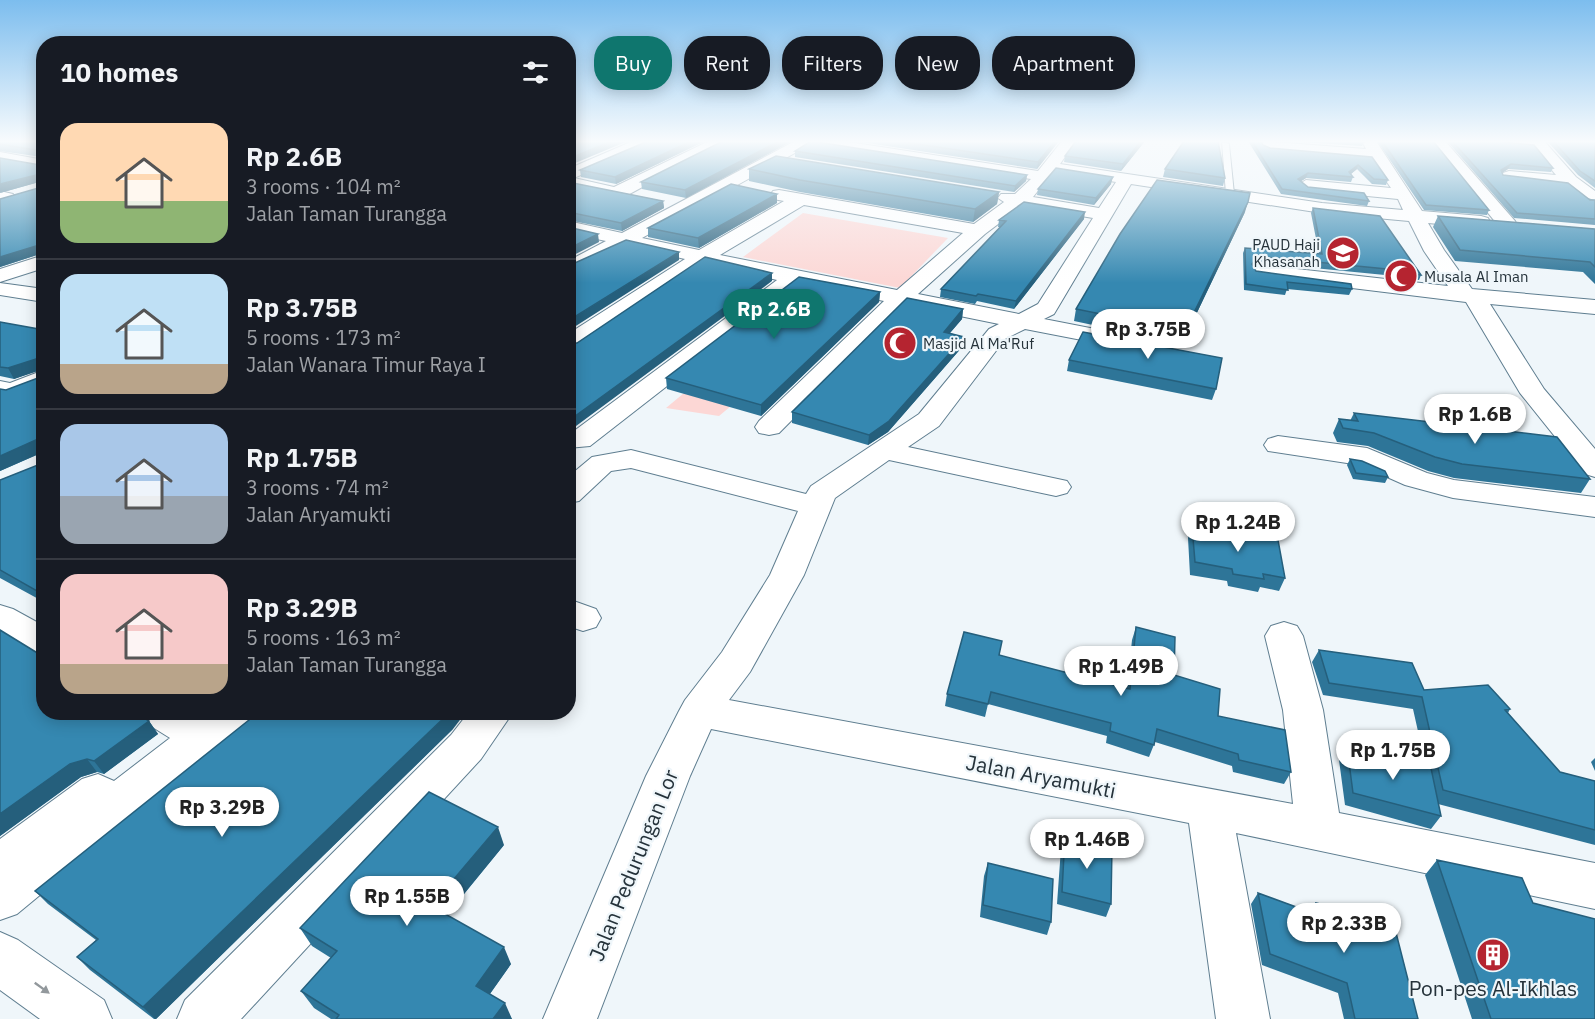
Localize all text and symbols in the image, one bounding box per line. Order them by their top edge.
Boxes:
chip: Buy [594,36,672,90]
chip: Rent [684,36,770,90]
chip: Filters [782,36,883,90]
chip: New [895,36,980,90]
chip: Apartment [992,36,1135,90]
text: 10 homes [60,55,178,89]
icon: filters [519,56,552,89]
text: Rp 2.6B [246,139,342,173]
icon: home [108,147,180,219]
text: 3 rooms · 104 m² [246,173,401,200]
text: Jalan Taman Turangga [246,200,447,227]
place label: PAUD Haji Khasanah [1252,235,1320,271]
school or university icon: PAUD Haji Khasanah [1325,235,1361,271]
mosque icon: Musala Al Iman [1383,258,1419,294]
place label: Musala Al Iman [1424,267,1529,286]
pin: Rp 2.6B [719,289,829,340]
text: Rp 3.75B [246,290,358,324]
text: Rp 2.6B [737,295,811,322]
icon: home [108,298,180,370]
pin: Rp 3.75B [1086,309,1210,360]
text: Rp 3.75B [1105,315,1191,342]
text: 5 rooms · 173 m² [246,324,401,351]
mosque icon: Masjid Al Ma'Ruf [882,325,918,361]
place label: Masjid Al Ma'Ruf [923,334,1034,353]
text: Jalan Wanara Timur Raya I [246,351,486,378]
pin: Rp 1.6B [1420,394,1530,445]
text: Rp 1.6B [1438,400,1512,427]
text: Rp 1.75B [246,440,358,474]
icon: home [108,448,180,520]
text: 3 rooms · 74 m² [246,474,389,501]
text: Jalan Aryamukti [246,501,391,528]
pin: Rp 1.24B [1176,502,1300,553]
text: Rp 1.24B [1195,508,1281,535]
text: Rp 3.29B [246,590,358,624]
icon: home [108,598,180,670]
text: 5 rooms · 163 m² [246,624,401,651]
pin: Rp 1.49B [1059,646,1183,697]
text: Jalan Taman Turangga [246,651,447,678]
text: Rp 1.49B [1078,652,1164,679]
pin: Rp 1.75B [1331,730,1455,781]
text: Rp 1.75B [1350,736,1436,763]
street label: Jalan Aryamukti [964,748,1118,804]
street label: Jalan Pedurungan Lor [582,765,684,965]
pin: Rp 3.29B [160,787,284,838]
text: Rp 3.29B [179,793,265,820]
pin: Rp 1.46B [1025,819,1149,870]
text: Rp 1.46B [1044,825,1130,852]
pin: Rp 1.55B [345,876,469,927]
text: Rp 1.55B [364,882,450,909]
pin: Rp 2.33B [1282,903,1406,954]
text: Rp 2.33B [1301,909,1387,936]
building icon: Pon-pes Al-Ikhlas [1475,937,1511,973]
place label: Pon-pes Al-Ikhlas [1409,974,1577,1002]
one-way arrow [34,982,50,994]

